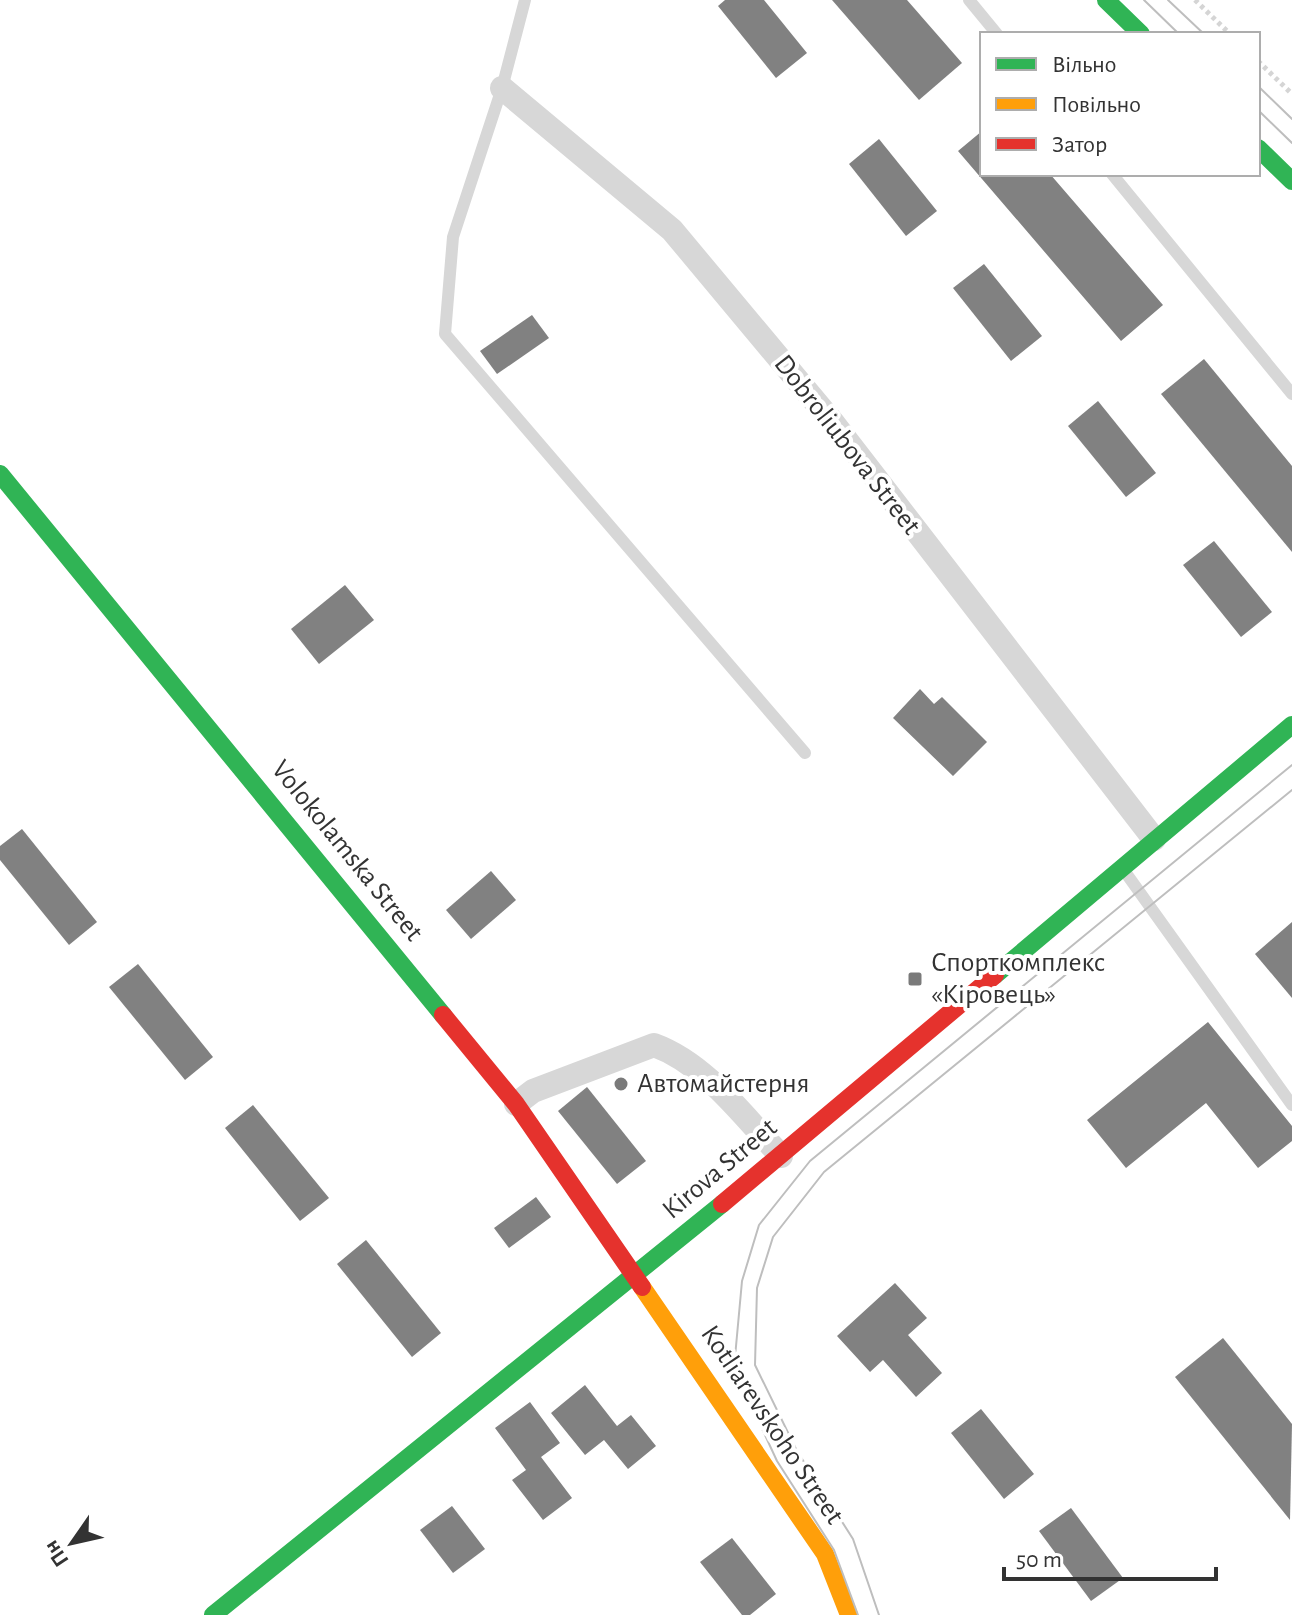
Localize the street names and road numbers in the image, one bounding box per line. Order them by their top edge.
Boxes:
street label: Dobroliubova Street [768,350,926,540]
street label: Volokolamska Street [266,756,428,947]
street label: Kirova Street [658,1113,782,1225]
street label: Kotliarevskoho Street [695,1321,849,1529]

